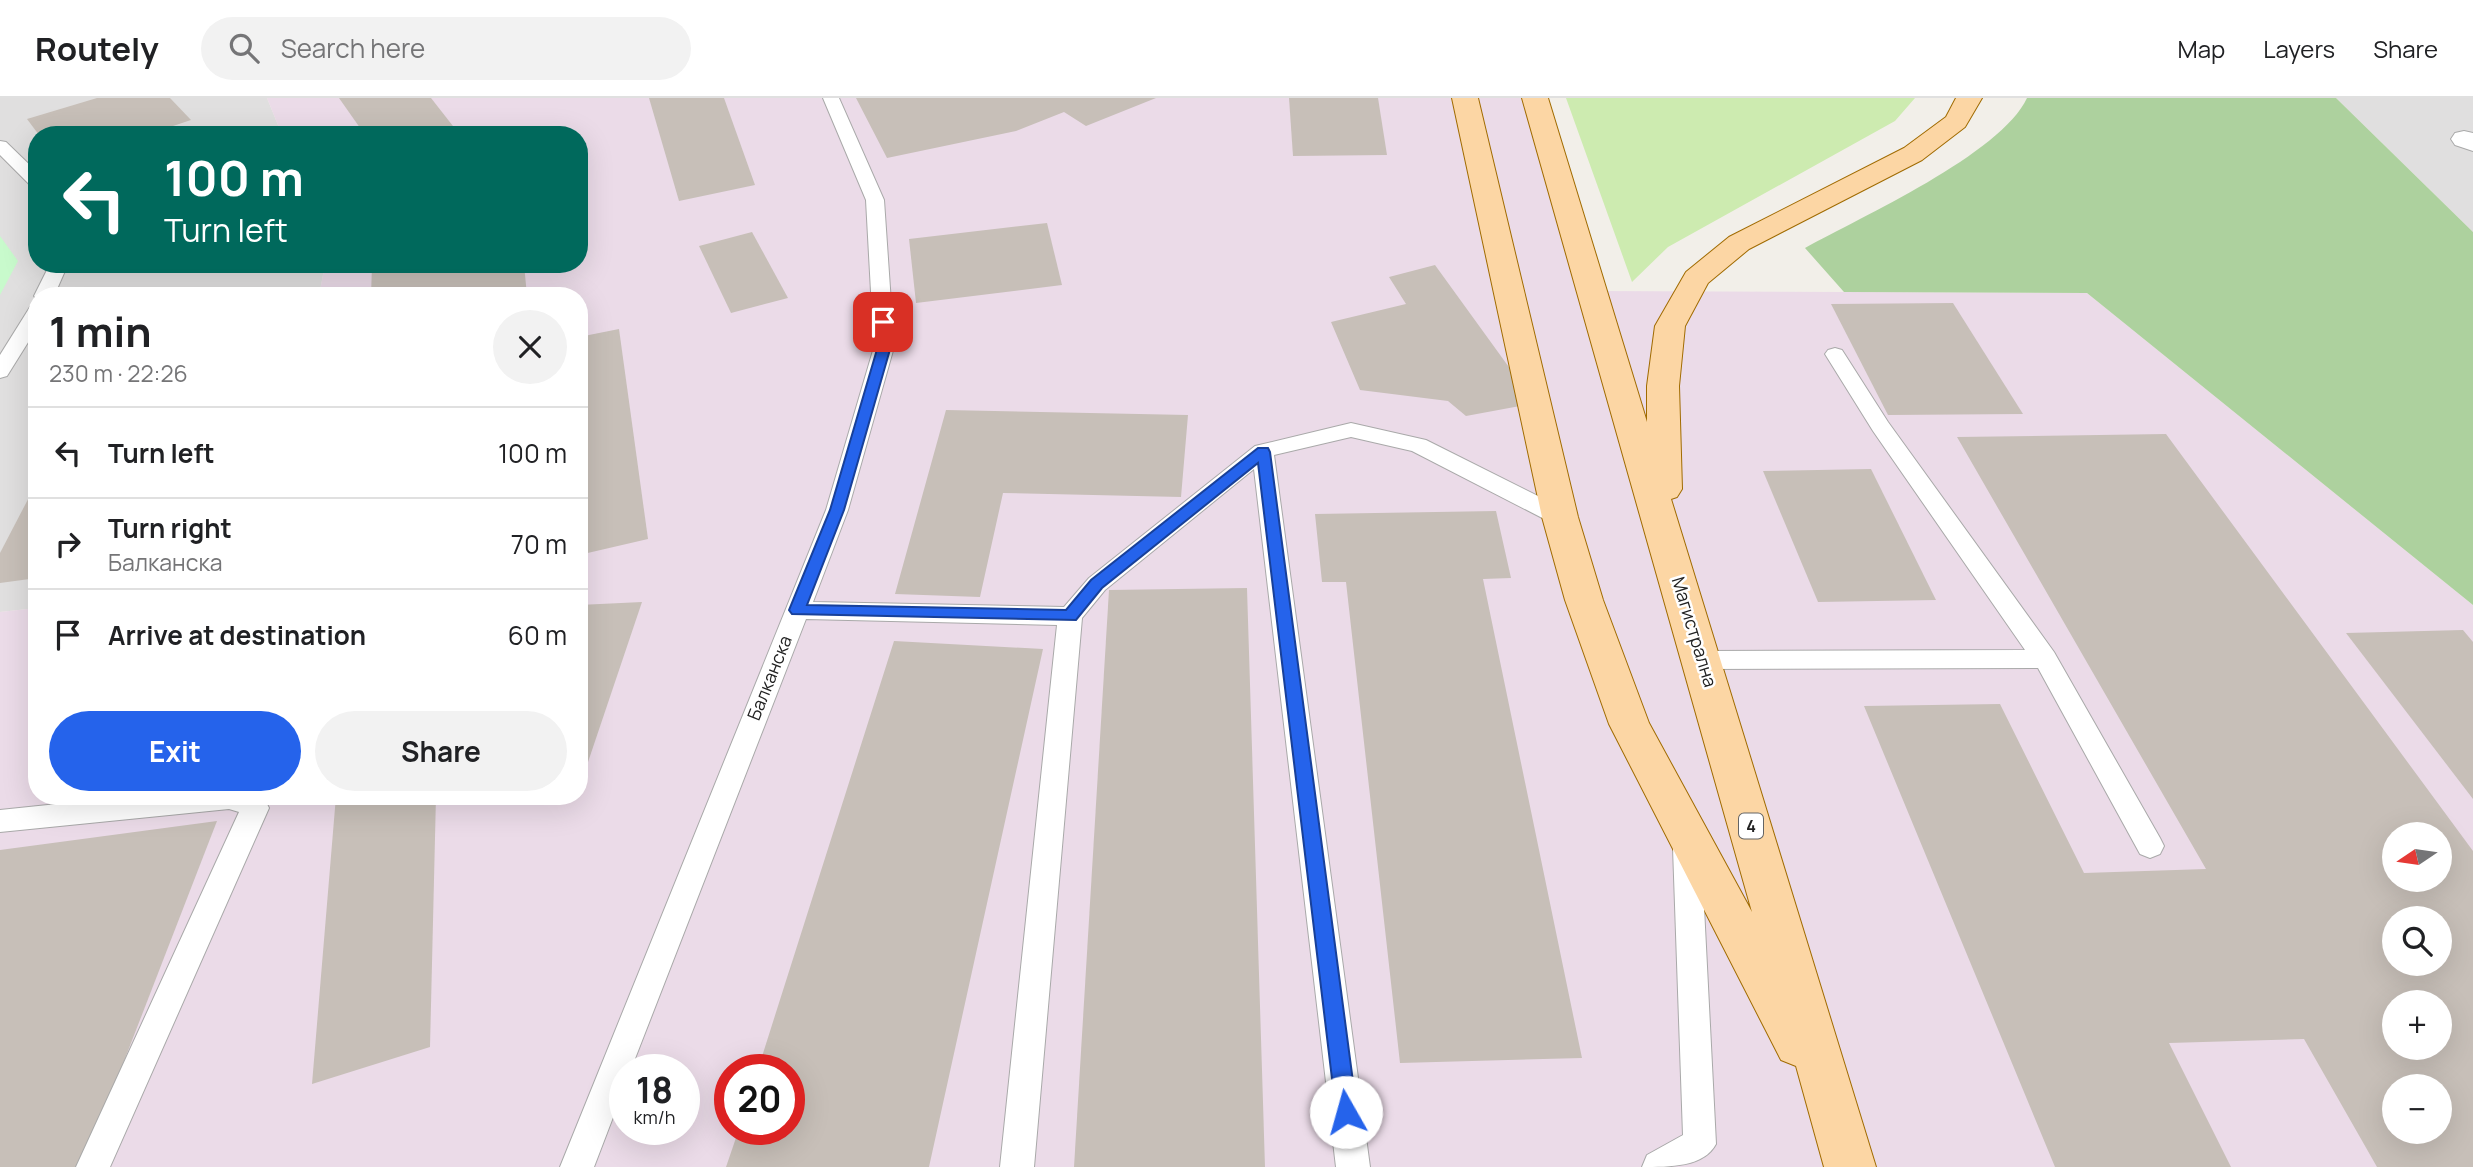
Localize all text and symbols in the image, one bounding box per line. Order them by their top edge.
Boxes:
search box [201,17,691,80]
text: Routely [35,26,159,71]
icon: search [225,29,263,67]
text: Search here [281,30,425,66]
text: Map [2178,32,2225,65]
text: Layers [2263,32,2335,65]
text: Share [2373,32,2438,65]
text: 100 m [164,144,304,211]
icon: left [49,154,140,245]
text: Turn left [164,208,288,252]
pin [853,292,913,352]
text: 1 min [49,302,152,360]
icon: arrive [864,303,902,341]
button: close [493,310,567,384]
text: 230 m · 22:26 [49,357,188,389]
icon: left [49,434,87,472]
text: Turn left [108,435,215,471]
text: 100 m [498,435,567,471]
text: Turn right [108,510,232,546]
icon: right [49,525,87,563]
text: 70 m [511,526,567,562]
text: Балканска [108,546,223,578]
street label: Магистрална [1667,574,1723,690]
icon: arrive [49,616,87,654]
text: Arrive at destination [108,617,366,653]
text: 60 m [508,617,567,653]
street label: Балканска [741,632,797,724]
button: Exit [49,711,301,791]
button: Share [315,711,567,791]
road number: 4 [1739,814,1763,838]
north arrow [2382,822,2452,892]
map controls [2382,822,2452,1144]
button: search [2382,906,2452,976]
button: + [2382,990,2452,1060]
speed limit sign: 20 [714,1054,805,1145]
text: 18 [636,1066,673,1114]
button: − [2382,1074,2452,1144]
position arrow [1309,1075,1383,1149]
text: km/h [634,1105,675,1129]

